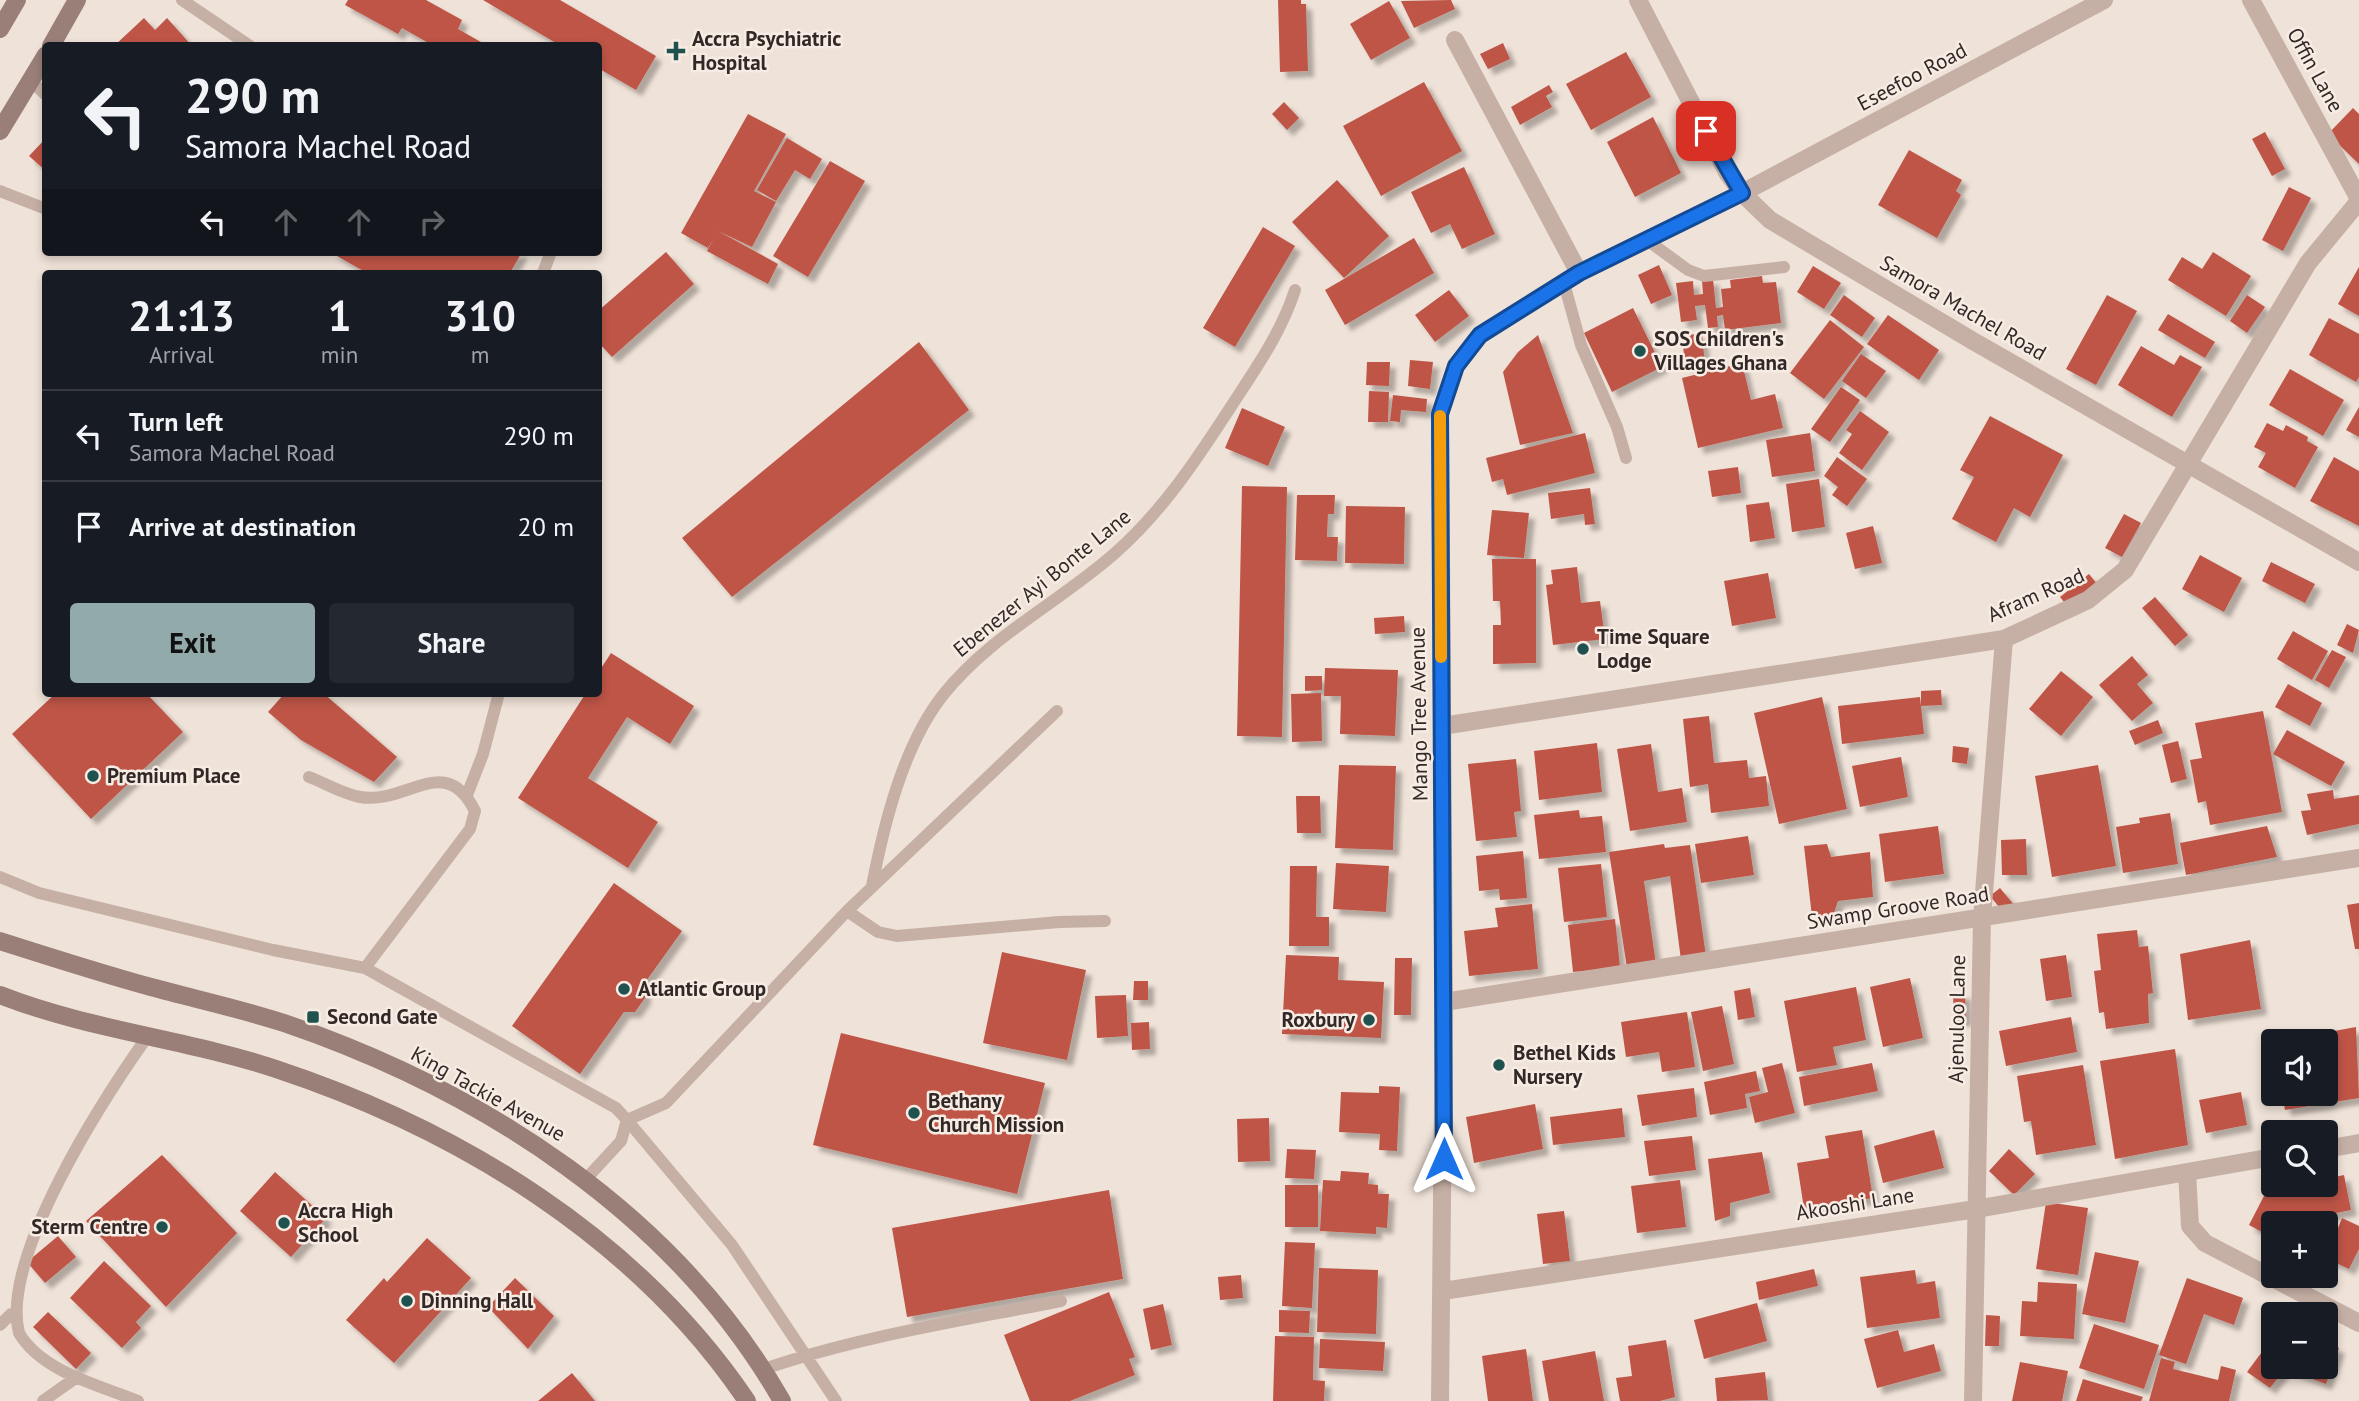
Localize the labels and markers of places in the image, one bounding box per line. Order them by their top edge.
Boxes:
place label: Accra Psychiatric Hospital [692,25,841,76]
marker: Accra Psychiatric Hospital [666,41,686,61]
pin [1676,101,1736,161]
place label: SOS Children's Villages Ghana [1653,325,1787,376]
marker: SOS Children's Villages Ghana [1632,343,1648,359]
place label: Time Square Lodge [1597,623,1710,674]
marker: Time Square Lodge [1575,641,1591,657]
place label: Premium Place [107,762,241,789]
marker: Premium Place [85,768,101,784]
place label: Atlantic Group [638,975,766,1002]
marker: Atlantic Group [616,981,632,997]
place label: Second Gate [327,1003,438,1030]
place label: Roxbury [1282,1006,1356,1033]
marker: Second Gate [305,1009,321,1025]
marker: Roxbury [1361,1012,1377,1028]
place label: Bethel Kids Nursery [1513,1039,1616,1090]
marker: Bethel Kids Nursery [1491,1057,1507,1073]
place label: Bethany Church Mission [928,1087,1064,1138]
marker: Bethany Church Mission [906,1105,922,1121]
place label: Accra High School [298,1197,393,1248]
place label: Sterm Centre [31,1213,148,1240]
marker: Accra High School [276,1215,292,1231]
marker: Sterm Centre [154,1219,170,1235]
place label: Dinning Hall [421,1287,534,1314]
marker: Dinning Hall [399,1293,415,1309]

